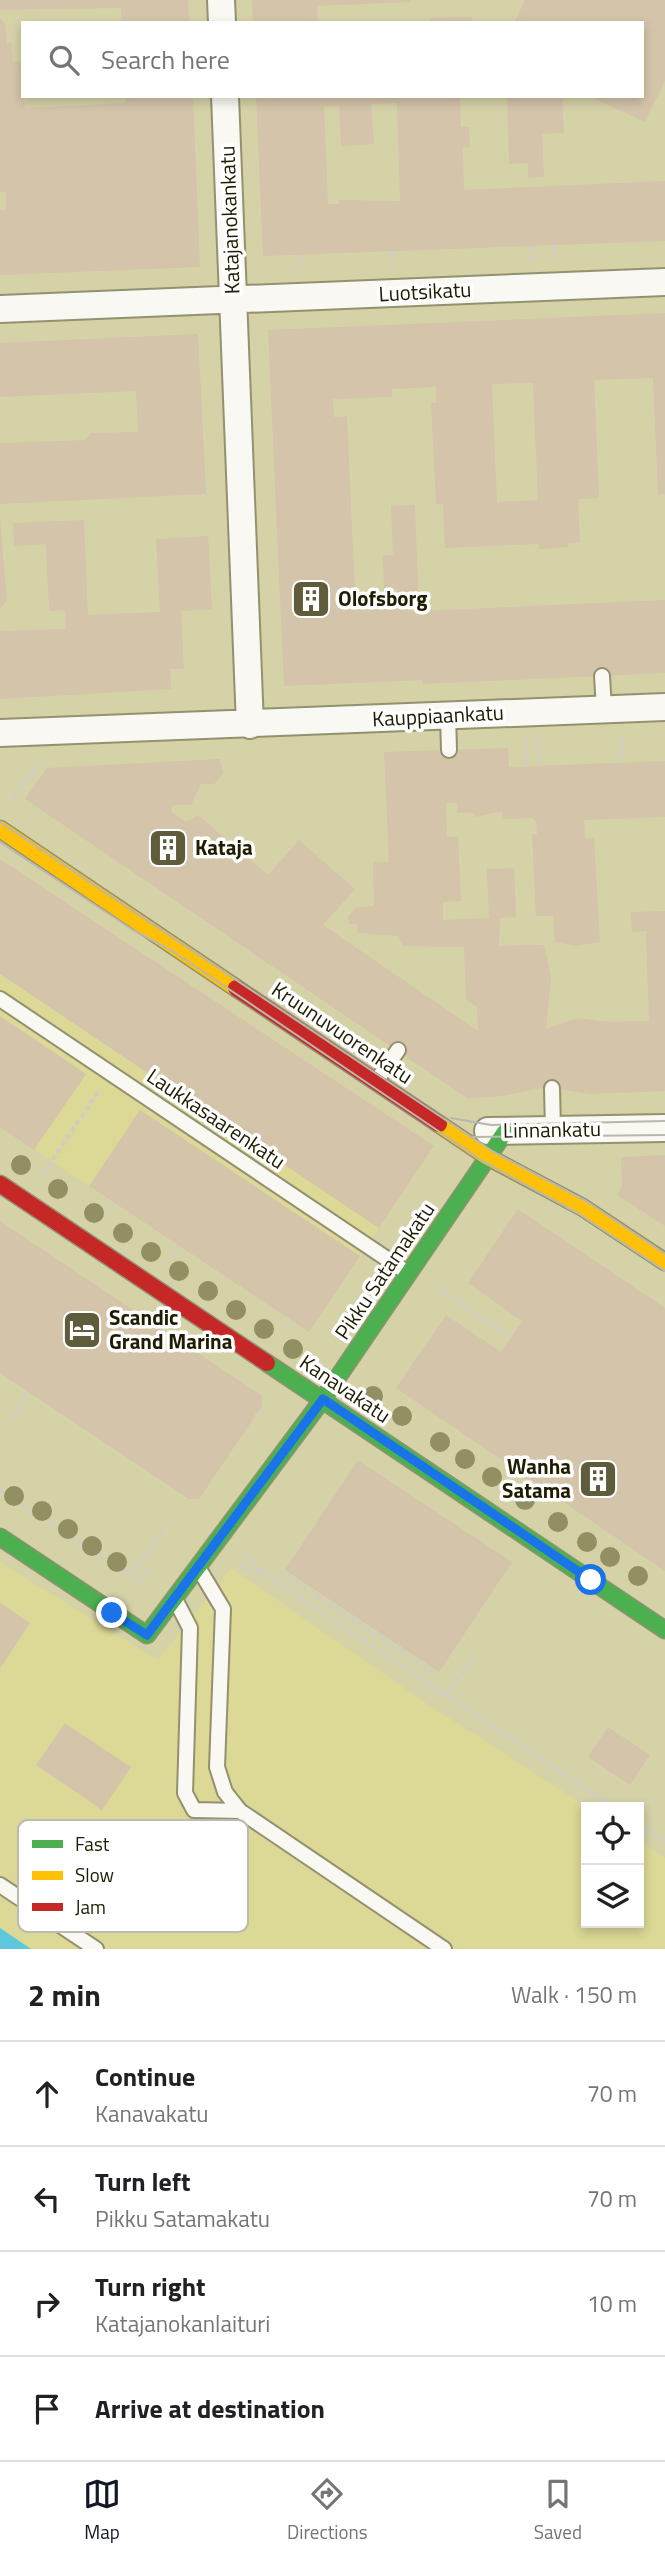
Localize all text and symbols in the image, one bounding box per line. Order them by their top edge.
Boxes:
search box [21,21,644,98]
text: Search here [101,40,230,79]
icon: search [45,41,83,79]
street label: Katajanokankatu [210,145,248,295]
street label: Luotsikatu [378,273,472,309]
building icon: Olofsborg [290,578,332,620]
place label: Olofsborg [338,582,428,614]
street label: Kauppiaankatu [371,696,505,734]
building icon: Kataja [147,827,189,869]
place label: Kataja [195,831,253,863]
street label: Kruunuvuorenkatu [266,973,420,1091]
street label: Laukkasaarenkatu [141,1060,292,1176]
street label: Linnankatu [503,1112,601,1146]
street label: Pikku Satamakatu [326,1195,442,1346]
place label: Scandic Grand Marina [109,1301,233,1357]
hotel icon: Scandic Grand Marina [61,1309,103,1351]
street label: Kanavakatu [294,1346,397,1430]
place label: Wanha Satama [502,1450,571,1506]
building icon: Wanha Satama [577,1458,619,1500]
route start [575,1564,606,1595]
route end [96,1597,127,1628]
map controls [581,1802,644,1928]
button: locate [581,1802,644,1865]
legend [18,1820,248,1932]
text: Fast [75,1829,110,1858]
text: Slow [75,1860,114,1889]
button: layers [581,1865,644,1928]
text: Jam [75,1892,106,1921]
text: 2 min [28,1972,101,2018]
text: Walk · 150 m [511,1977,637,2012]
text: Continue [95,2057,195,2096]
icon: ahead [28,2075,66,2113]
text: 70 m [587,2076,637,2111]
text: Kanavakatu [95,2096,209,2131]
text: Turn left [95,2162,190,2201]
icon: left [28,2180,66,2218]
text: 70 m [587,2181,637,2216]
text: Pikku Satamakatu [95,2201,270,2236]
text: Turn right [95,2267,206,2306]
icon: right [28,2285,66,2323]
text: 10 m [587,2286,637,2321]
text: Katajanokanlaituri [95,2306,270,2341]
text: Arrive at destination [95,2389,325,2428]
icon: arrive [28,2390,66,2428]
tab: Map [83,2475,121,2546]
tab: Directions [287,2475,368,2546]
tab: Saved [534,2475,582,2546]

